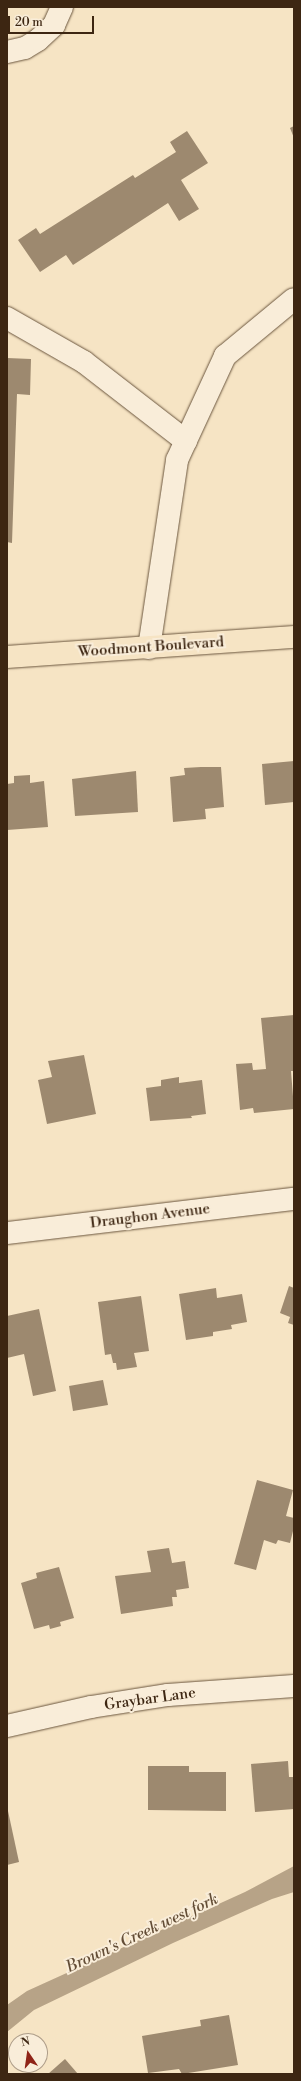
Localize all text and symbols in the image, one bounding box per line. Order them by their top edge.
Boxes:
scale bar [10,8,96,34]
text: 20 m [15,15,43,30]
street label: Woodmont Boulevard [77,633,225,661]
street label: Draughon Avenue [89,1200,211,1232]
street label: Graybar Lane [103,1684,197,1714]
water label: Brown's Creek west fork [63,1889,221,1977]
north arrow [8,2033,48,2073]
text: N [20,2034,31,2050]

